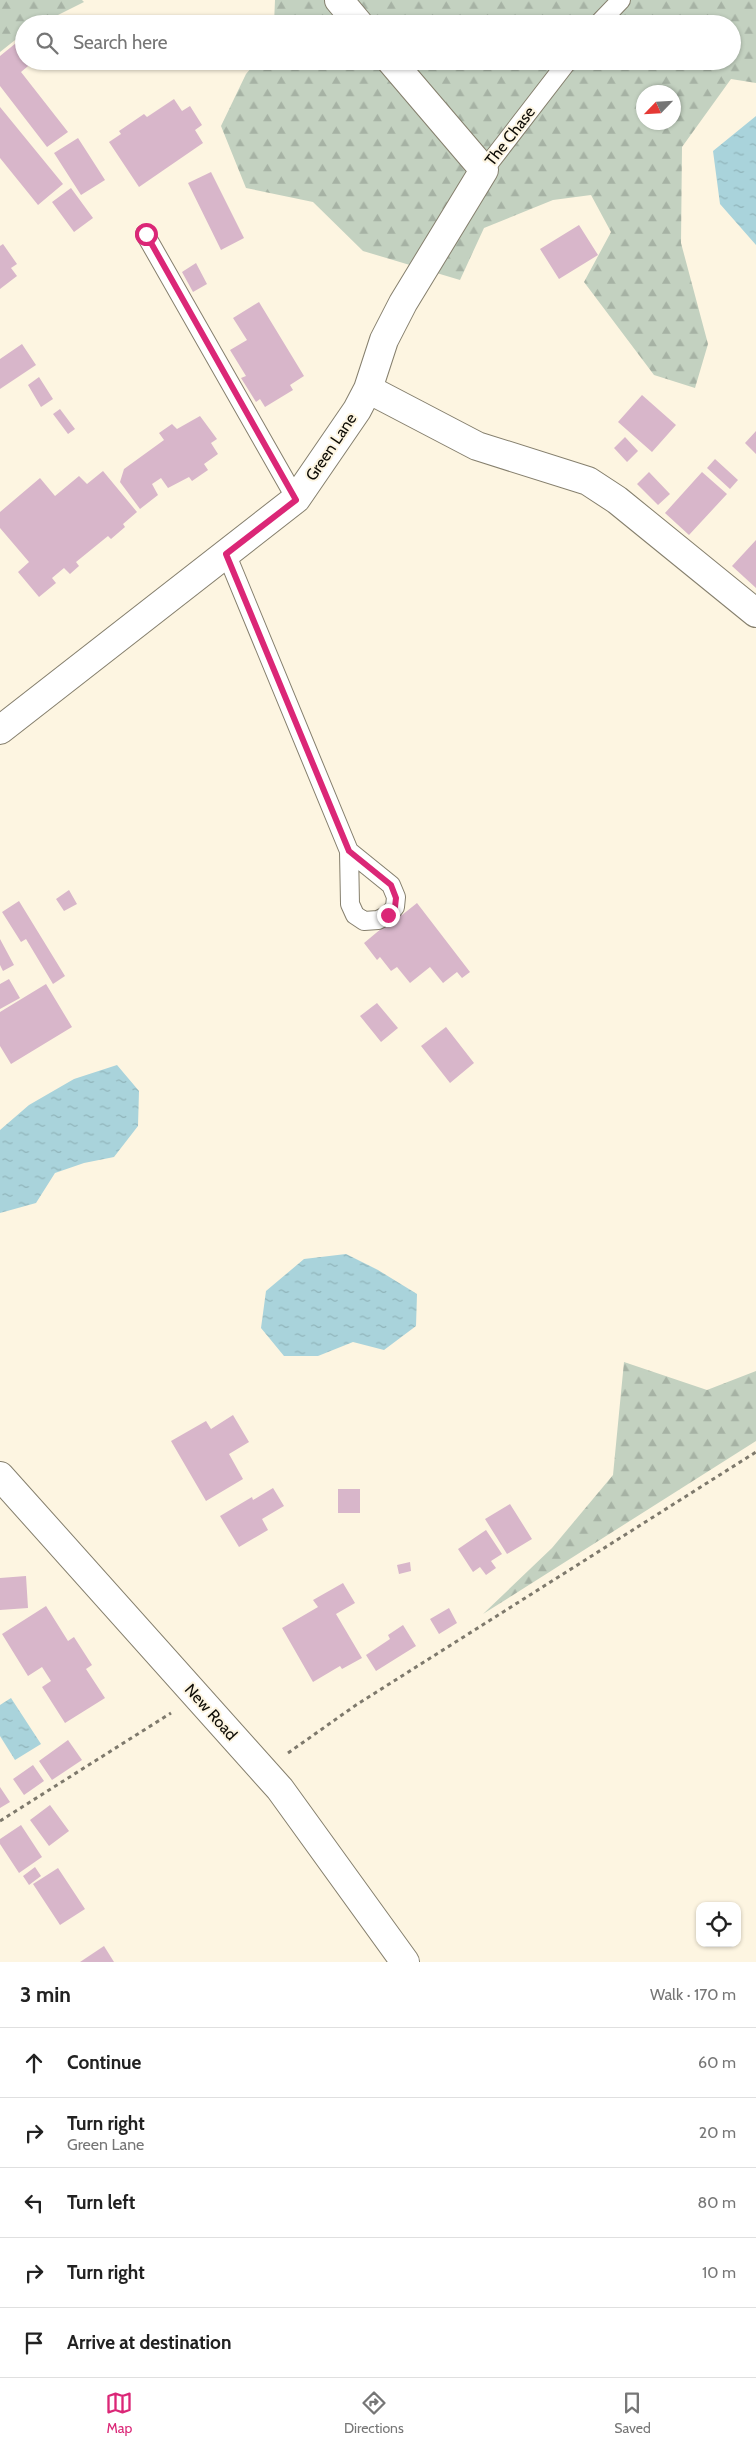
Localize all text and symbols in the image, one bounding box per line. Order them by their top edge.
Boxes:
search box [15,15,741,70]
icon: search [33,29,61,57]
text: Search here [73,31,167,54]
north arrow [636,85,681,130]
street label: The Chase [481,103,539,169]
route start [135,223,158,246]
street label: Green Lane [302,410,360,484]
route end [377,904,400,927]
street label: New Road [181,1680,241,1744]
map controls [696,1902,741,1947]
button: locate [696,1902,741,1947]
text: 3 min [20,1982,71,2007]
text: Walk · 170 m [650,1985,736,2004]
icon: ahead [20,2049,48,2077]
text: Continue [67,2051,141,2074]
text: 60 m [698,2053,736,2072]
text: Turn right [67,2112,145,2135]
icon: right [20,2119,48,2147]
text: 20 m [699,2123,736,2142]
text: Green Lane [67,2135,144,2154]
icon: left [20,2189,48,2217]
text: Turn left [67,2191,135,2214]
text: 80 m [698,2193,736,2212]
icon: right [20,2259,48,2287]
text: Turn right [67,2261,145,2284]
text: 10 m [702,2263,736,2282]
icon: arrive [20,2329,48,2357]
text: Arrive at destination [67,2331,231,2354]
tab: Map [105,2389,133,2437]
tab: Directions [344,2389,404,2437]
tab: Saved [614,2389,651,2437]

